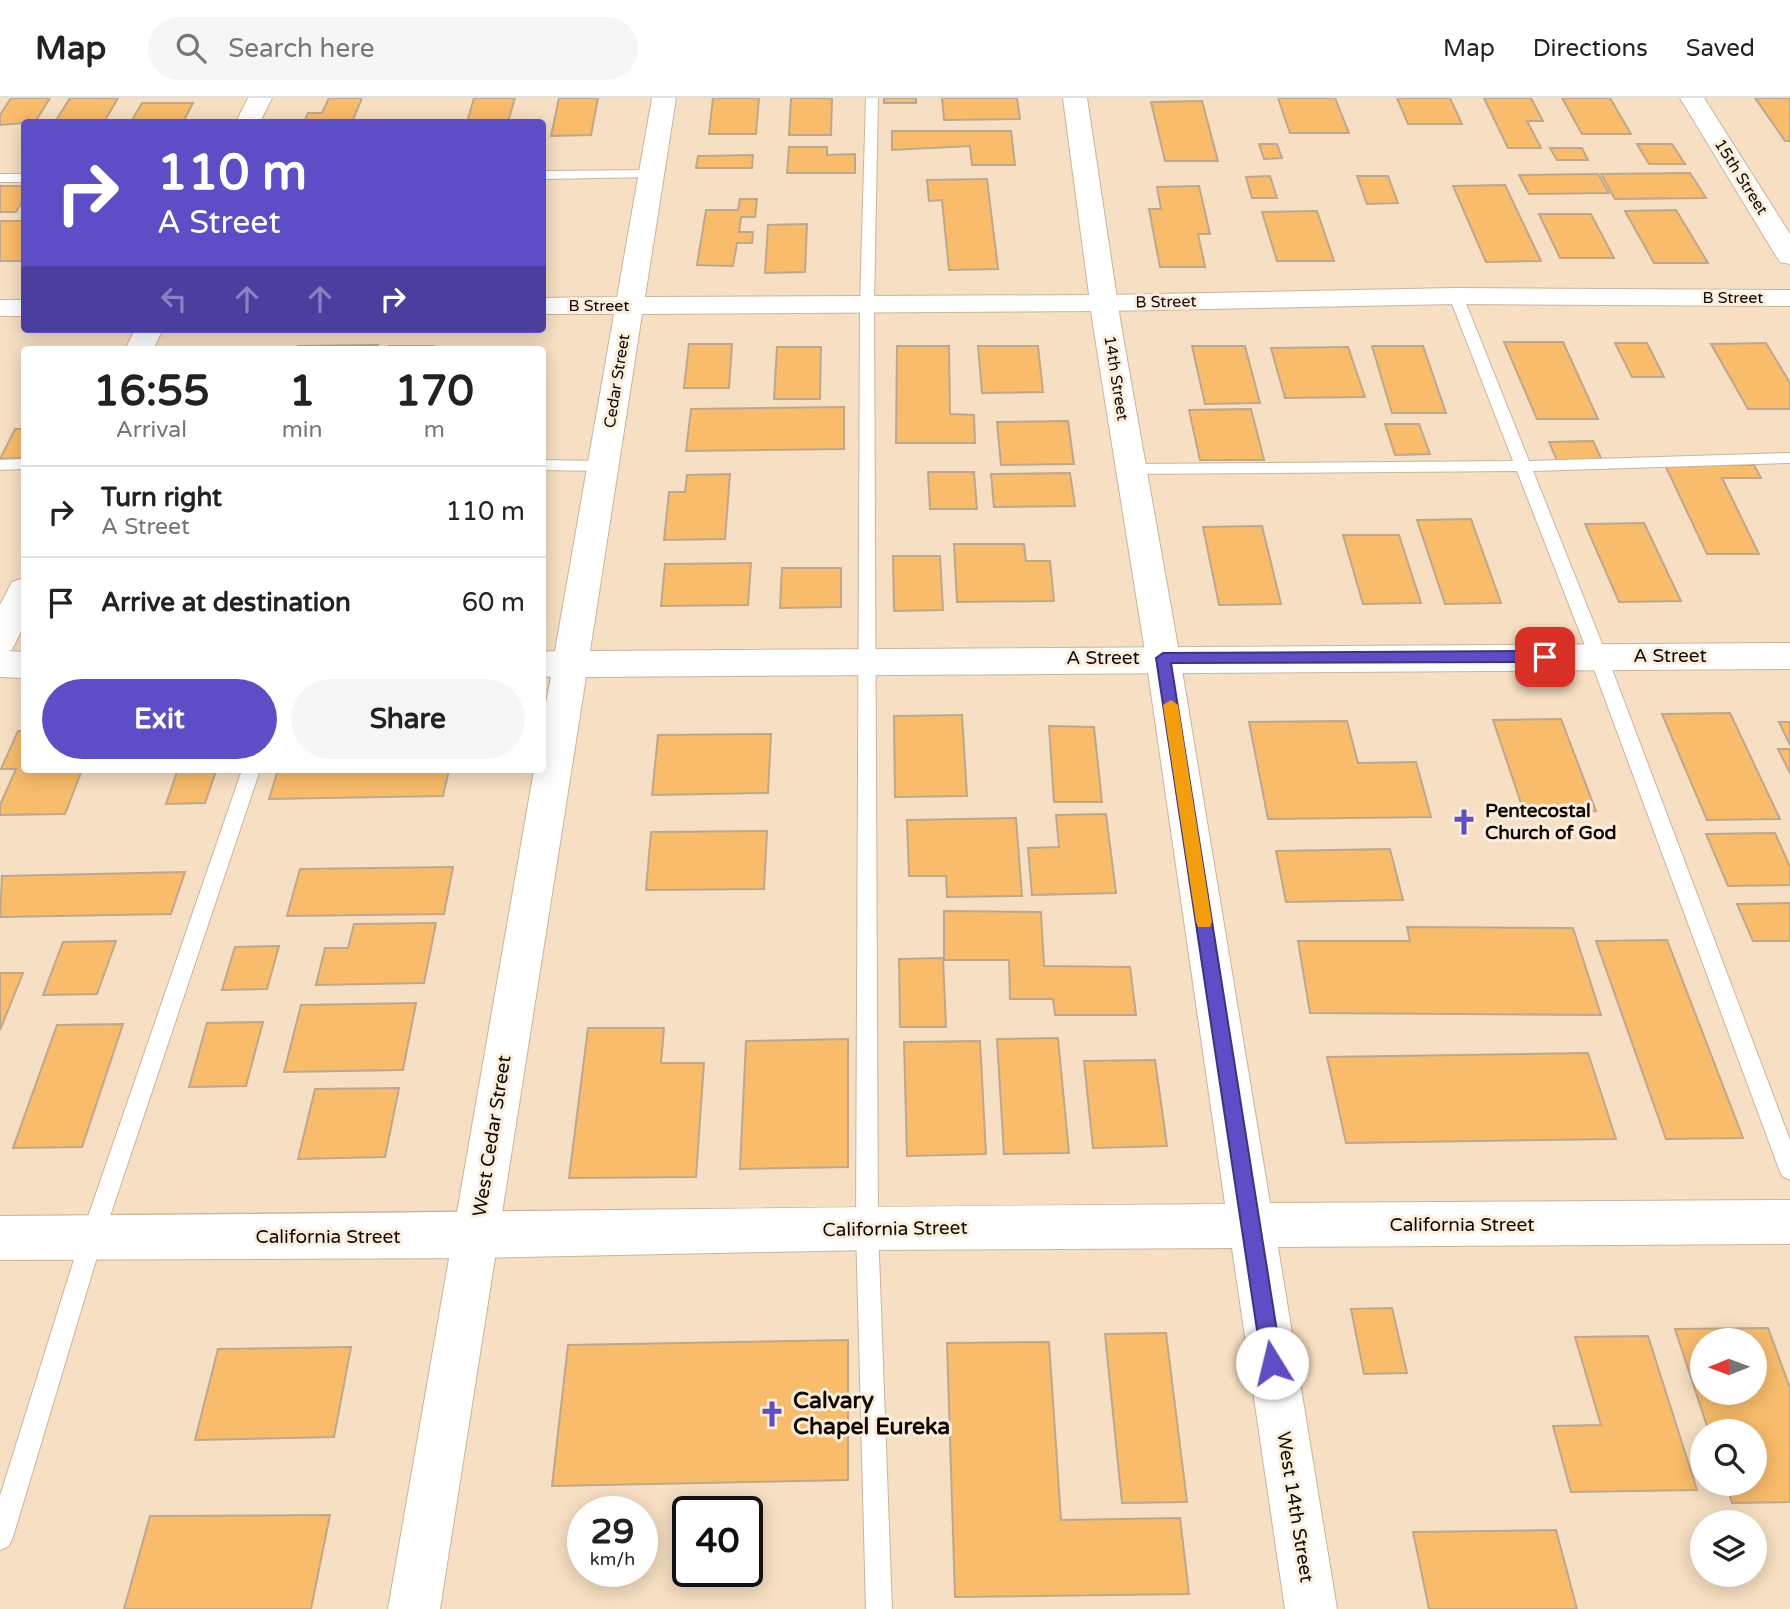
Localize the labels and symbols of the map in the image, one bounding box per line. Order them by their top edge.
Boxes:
street label: 15th Street [1710,135,1772,219]
street label: B Street [1703,288,1763,308]
street label: B Street [1135,291,1197,313]
street label: B Street [569,296,629,316]
street label: Cedar Street [600,333,634,429]
street label: 14th Street [1099,334,1133,422]
pin [1515,627,1575,687]
street label: A Street [1633,645,1707,667]
street label: A Street [1066,647,1140,669]
place label: Pentecostal Church of God [1485,800,1616,844]
church icon: Pentecostal Church of God [1449,807,1479,837]
street label: West Cedar Street [468,1054,516,1218]
street label: California Street [1389,1214,1535,1236]
street label: California Street [822,1217,968,1241]
street label: California Street [255,1226,401,1248]
position arrow [1235,1326,1309,1400]
north arrow [1690,1328,1768,1405]
place label: Calvary Chapel Eureka [793,1387,950,1441]
church icon: Calvary Chapel Eureka [757,1399,787,1429]
street label: West 14th Street [1272,1430,1318,1584]
speed limit sign: 40 [672,1496,763,1587]

